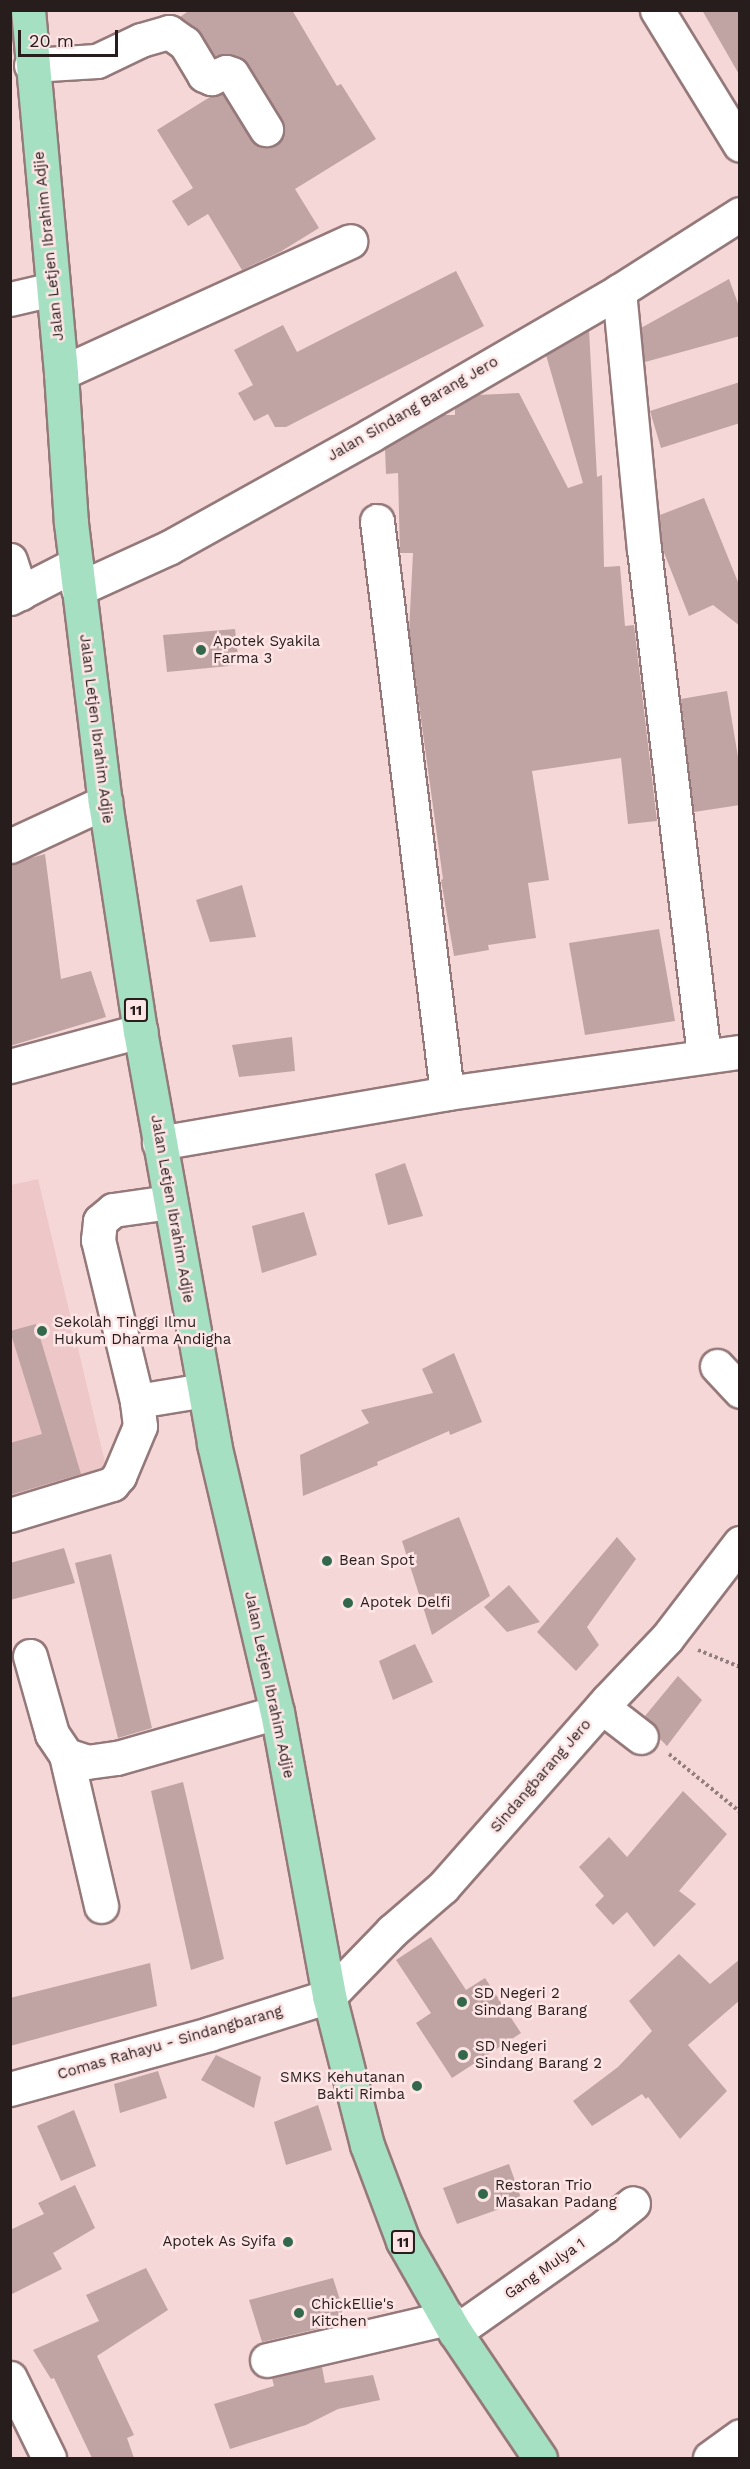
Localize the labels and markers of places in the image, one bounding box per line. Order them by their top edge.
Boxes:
place label: Apotek Syakila Farma 3 [213,632,321,667]
marker: Apotek Syakila Farma 3 [194,643,208,657]
place label: Sekolah Tinggi Ilmu Hukum Dharma Andigha [54,1313,232,1348]
marker: Sekolah Tinggi Ilmu Hukum Dharma Andigha [35,1324,49,1338]
place label: Bean Spot [339,1552,414,1570]
marker: Bean Spot [320,1554,334,1568]
place label: Apotek Delfi [360,1594,451,1612]
marker: Apotek Delfi [341,1596,355,1610]
place label: SD Negeri 2 Sindang Barang [474,1984,587,2019]
marker: SD Negeri 2 Sindang Barang [455,1995,469,2009]
place label: SD Negeri Sindang Barang 2 [475,2037,602,2072]
marker: SD Negeri Sindang Barang 2 [456,2048,470,2062]
place label: SMKS Kehutanan Bakti Rimba [280,2068,405,2103]
marker: SMKS Kehutanan Bakti Rimba [410,2079,424,2093]
place label: Restoran Trio Masakan Padang [495,2176,617,2211]
marker: Restoran Trio Masakan Padang [476,2187,490,2201]
place label: Apotek As Syifa [162,2233,276,2251]
marker: Apotek As Syifa [281,2235,295,2249]
place label: ChickEllie's Kitchen [311,2295,394,2330]
marker: ChickEllie's Kitchen [292,2306,306,2320]

